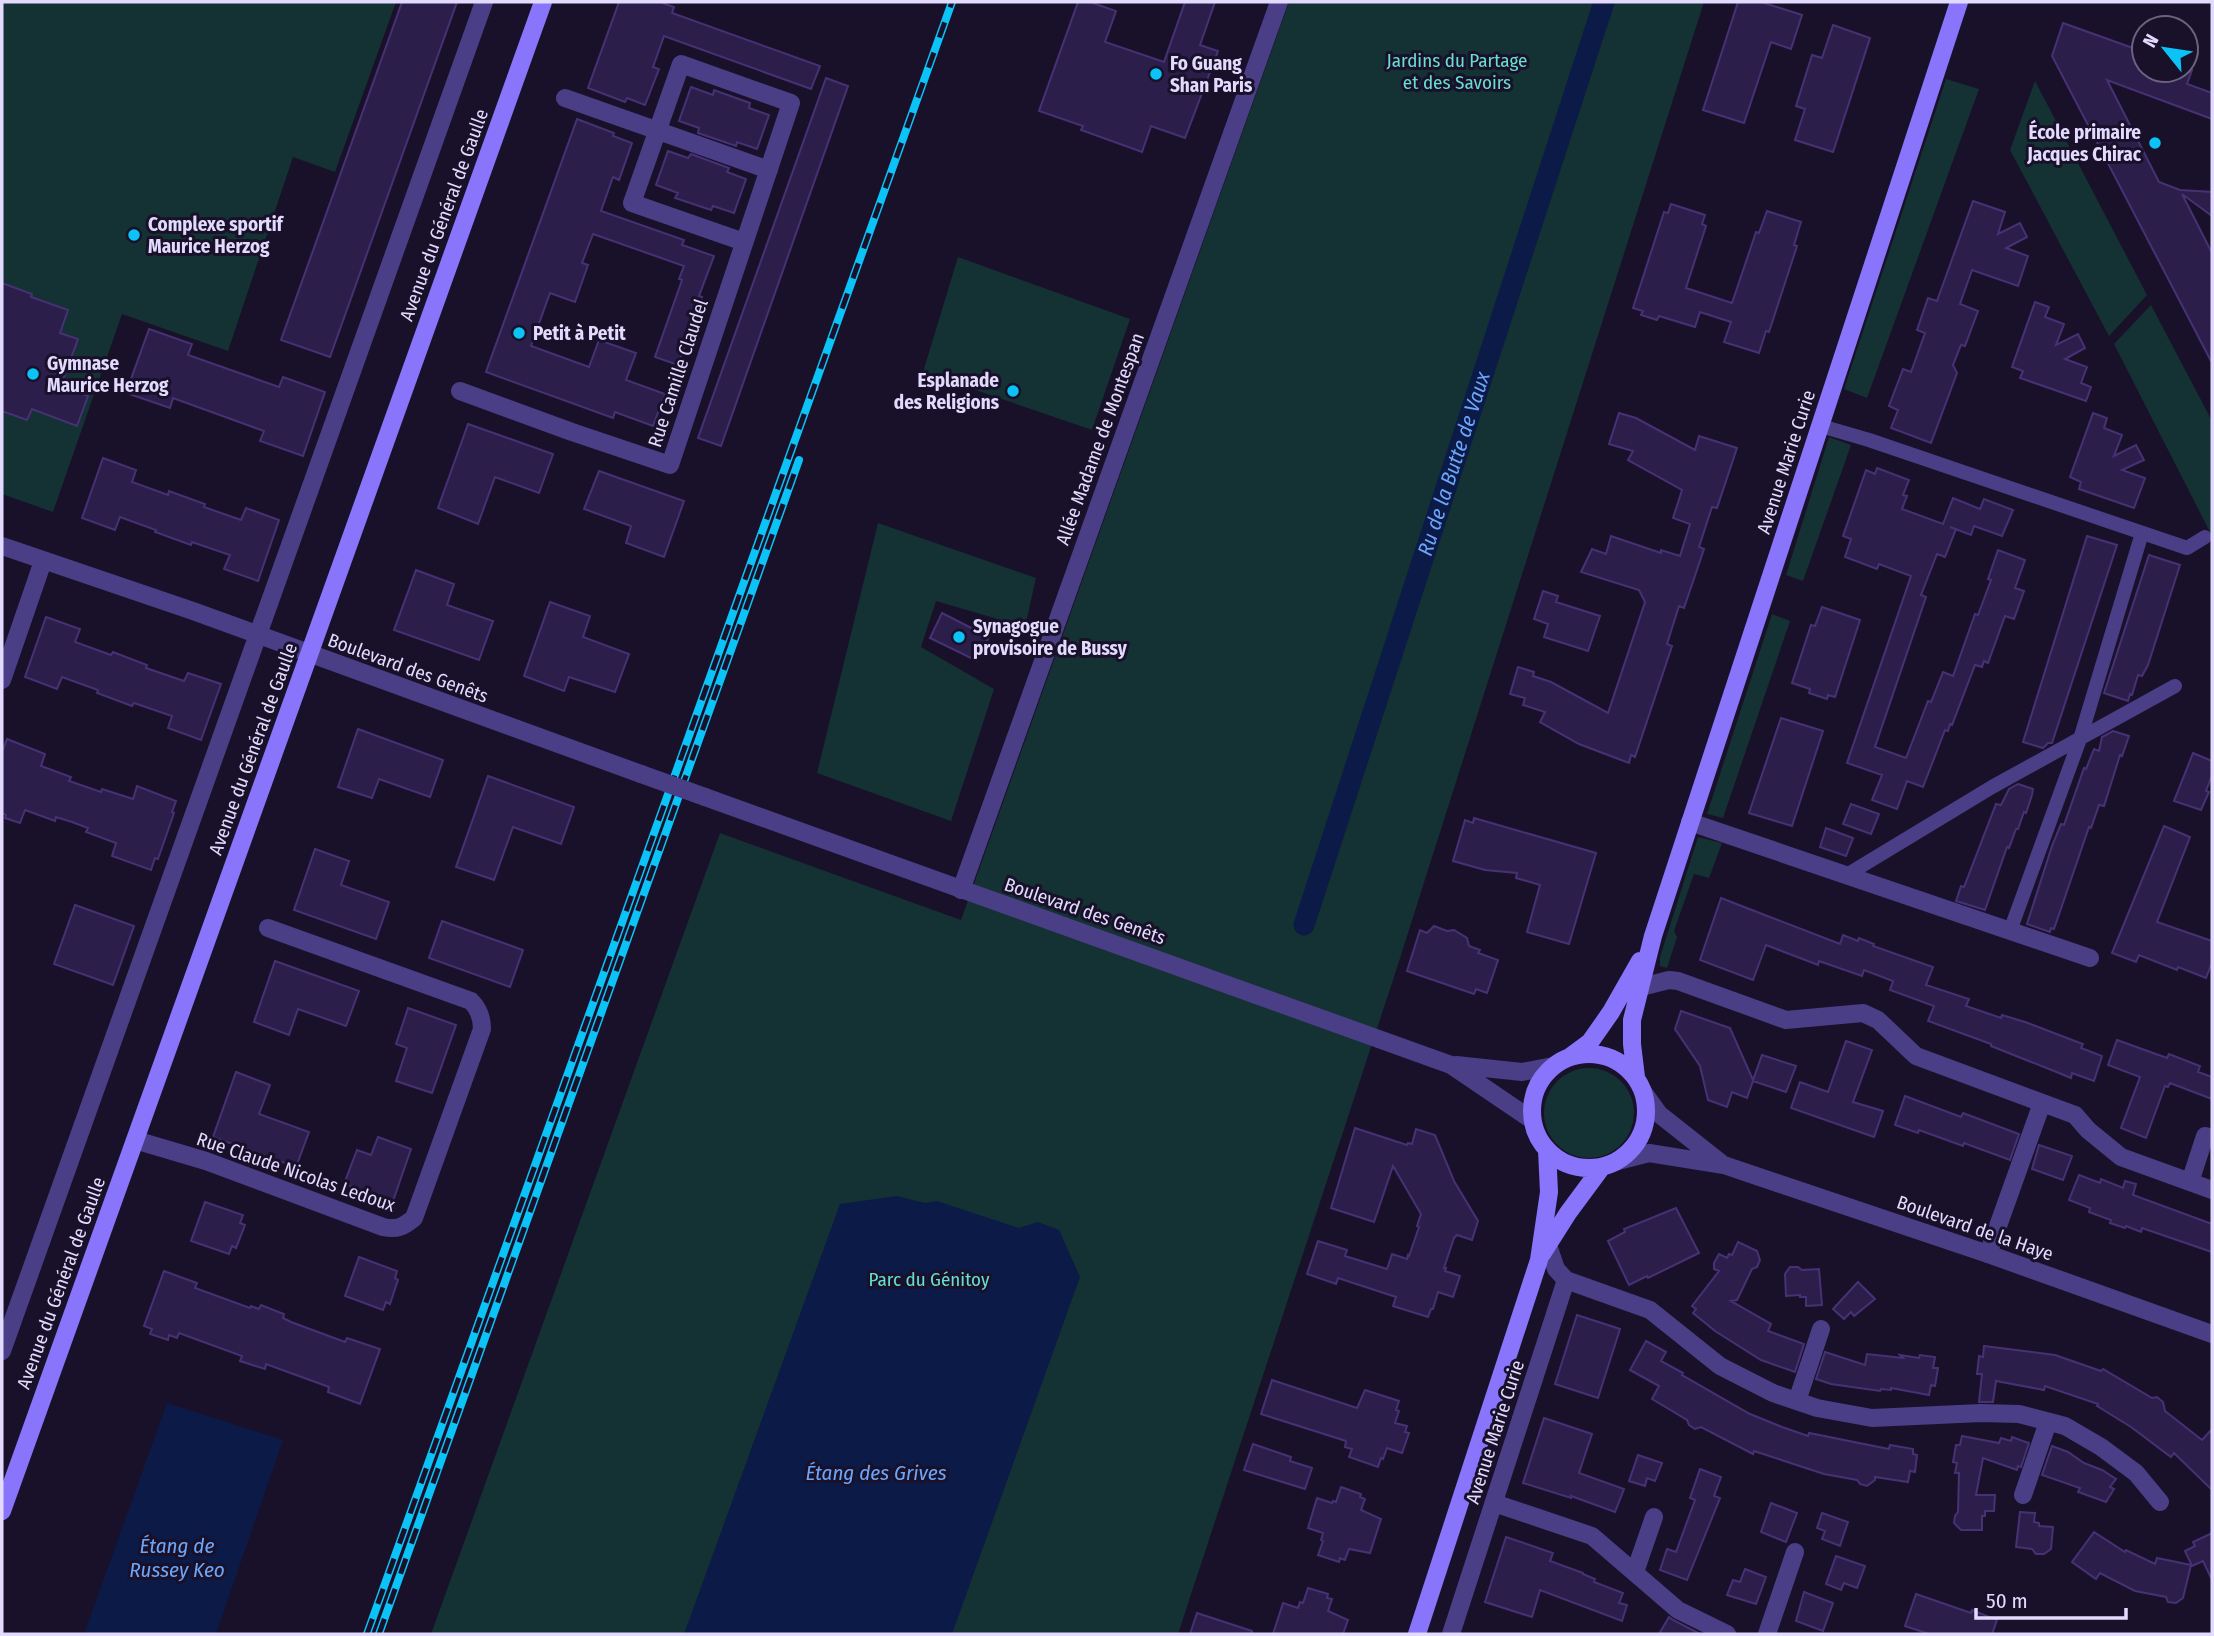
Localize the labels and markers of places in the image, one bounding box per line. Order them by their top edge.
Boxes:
place label: Fo Guang Shan Paris [1170,52,1253,97]
marker: Fo Guang Shan Paris [1148,66,1164,82]
place label: École primaire Jacques Chirac [2026,119,2142,166]
marker: École primaire Jacques Chirac [2147,135,2163,151]
place label: Complexe sportif Maurice Herzog [148,213,285,258]
marker: Complexe sportif Maurice Herzog [126,227,142,243]
place label: Petit à Petit [533,322,626,345]
marker: Petit à Petit [511,325,527,341]
place label: Gymnase Maurice Herzog [47,352,169,397]
marker: Gymnase Maurice Herzog [25,366,41,382]
place label: Esplanade des Religions [894,369,1000,414]
marker: Esplanade des Religions [1005,383,1021,399]
place label: Synagogue provisoire de Bussy [973,615,1128,660]
marker: Synagogue provisoire de Bussy [951,629,967,645]

